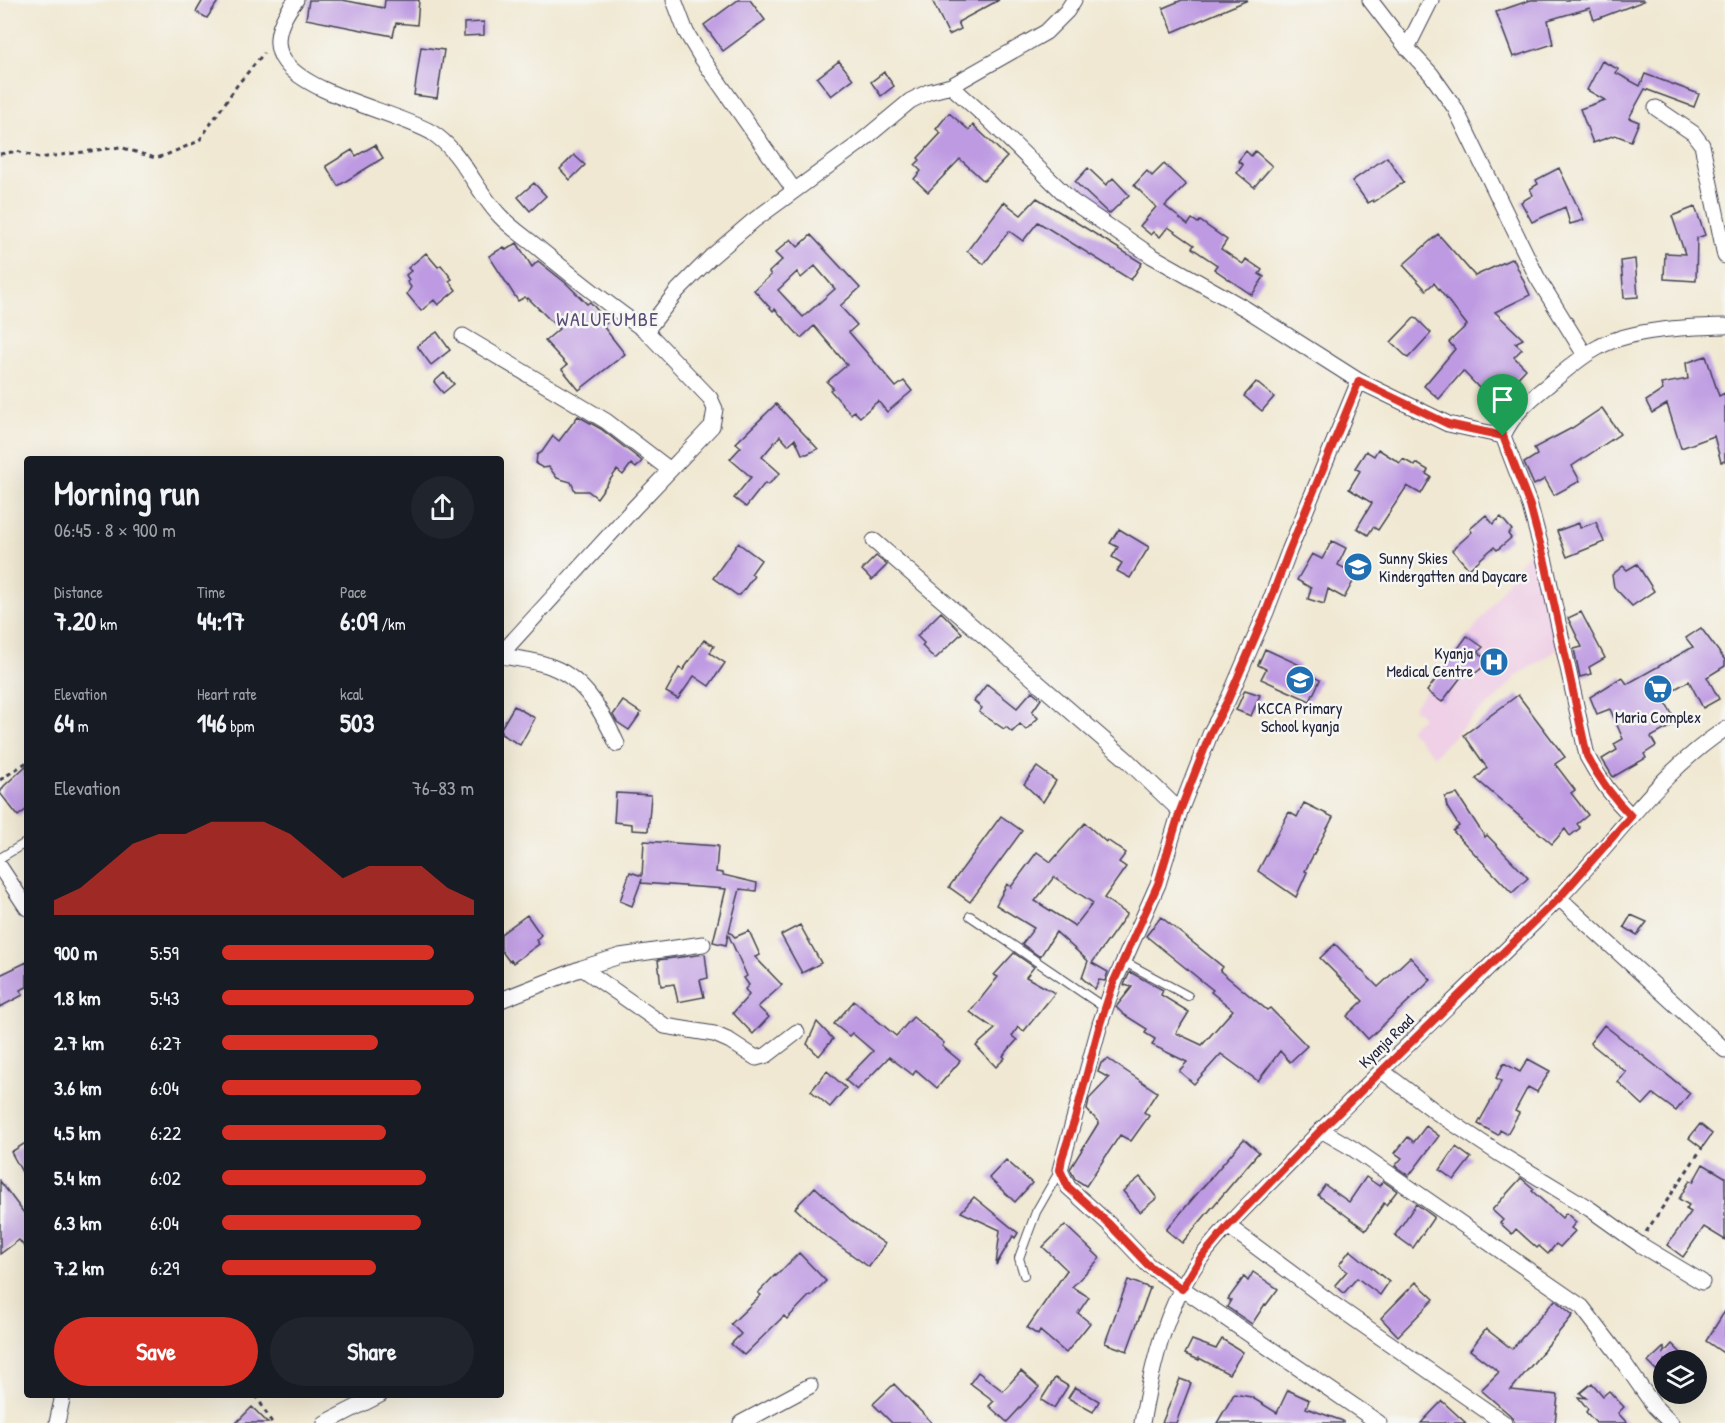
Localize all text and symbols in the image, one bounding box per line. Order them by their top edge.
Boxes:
district label: WALUFUMBE [556,305,660,332]
pin [1477,374,1528,436]
icon: arrive [1486,383,1519,416]
text: Morning run [54,471,200,515]
button: share [411,476,474,539]
text: 06:45 · 8 × 900 m [54,516,176,543]
place label: Sunny Skies Kindergatten and Daycare [1379,547,1528,587]
school or university icon: Sunny Skies Kindergatten and Daycare [1342,551,1374,583]
text: Distance [54,581,103,603]
text: Time [197,581,225,603]
text: Pace [340,581,367,603]
text: 7.20 [54,603,96,638]
text: 44:17 [197,603,245,638]
text: 6:09 [340,603,378,638]
text: km [96,613,117,635]
text: /km [378,613,406,635]
place label: Kyanja Medical Centre [1386,642,1474,682]
hospital icon: Kyanja Medical Centre [1478,646,1510,678]
school or university icon: KCCA Primary School kyanja [1284,664,1316,696]
supermarket icon: Maria Complex [1642,673,1674,705]
text: Elevation [54,683,107,705]
text: Heart rate [197,683,257,705]
text: kcal [340,683,363,705]
place label: KCCA Primary School kyanja [1258,697,1343,737]
text: 64 [54,705,74,740]
text: 146 [197,705,227,740]
text: 503 [340,705,374,740]
place label: Maria Complex [1615,706,1701,728]
text: m [74,715,89,737]
text: bpm [227,715,255,737]
text: Elevation [54,774,120,801]
text: 76–83 m [412,774,474,801]
text: 900 m [54,939,97,966]
text: 5:59 [150,939,179,966]
text: 1.8 km [54,984,101,1011]
text: 5:43 [150,984,180,1011]
street label: Kyanja Road [1354,1009,1418,1073]
text: 2.7 km [54,1029,104,1056]
text: 6:27 [150,1029,182,1056]
text: 3.6 km [54,1074,102,1101]
text: 6:04 [150,1074,179,1101]
text: 4.5 km [54,1119,101,1146]
text: 6:22 [150,1119,181,1146]
text: 5.4 km [54,1164,101,1191]
text: 6:02 [150,1164,181,1191]
text: 6.3 km [54,1209,102,1236]
text: 6:04 [150,1209,179,1236]
text: 7.2 km [54,1254,104,1281]
text: 6:29 [150,1254,179,1281]
button: Save [54,1317,258,1386]
button: Share [270,1317,474,1386]
map controls [1653,1350,1707,1404]
button: layers [1653,1350,1707,1404]

